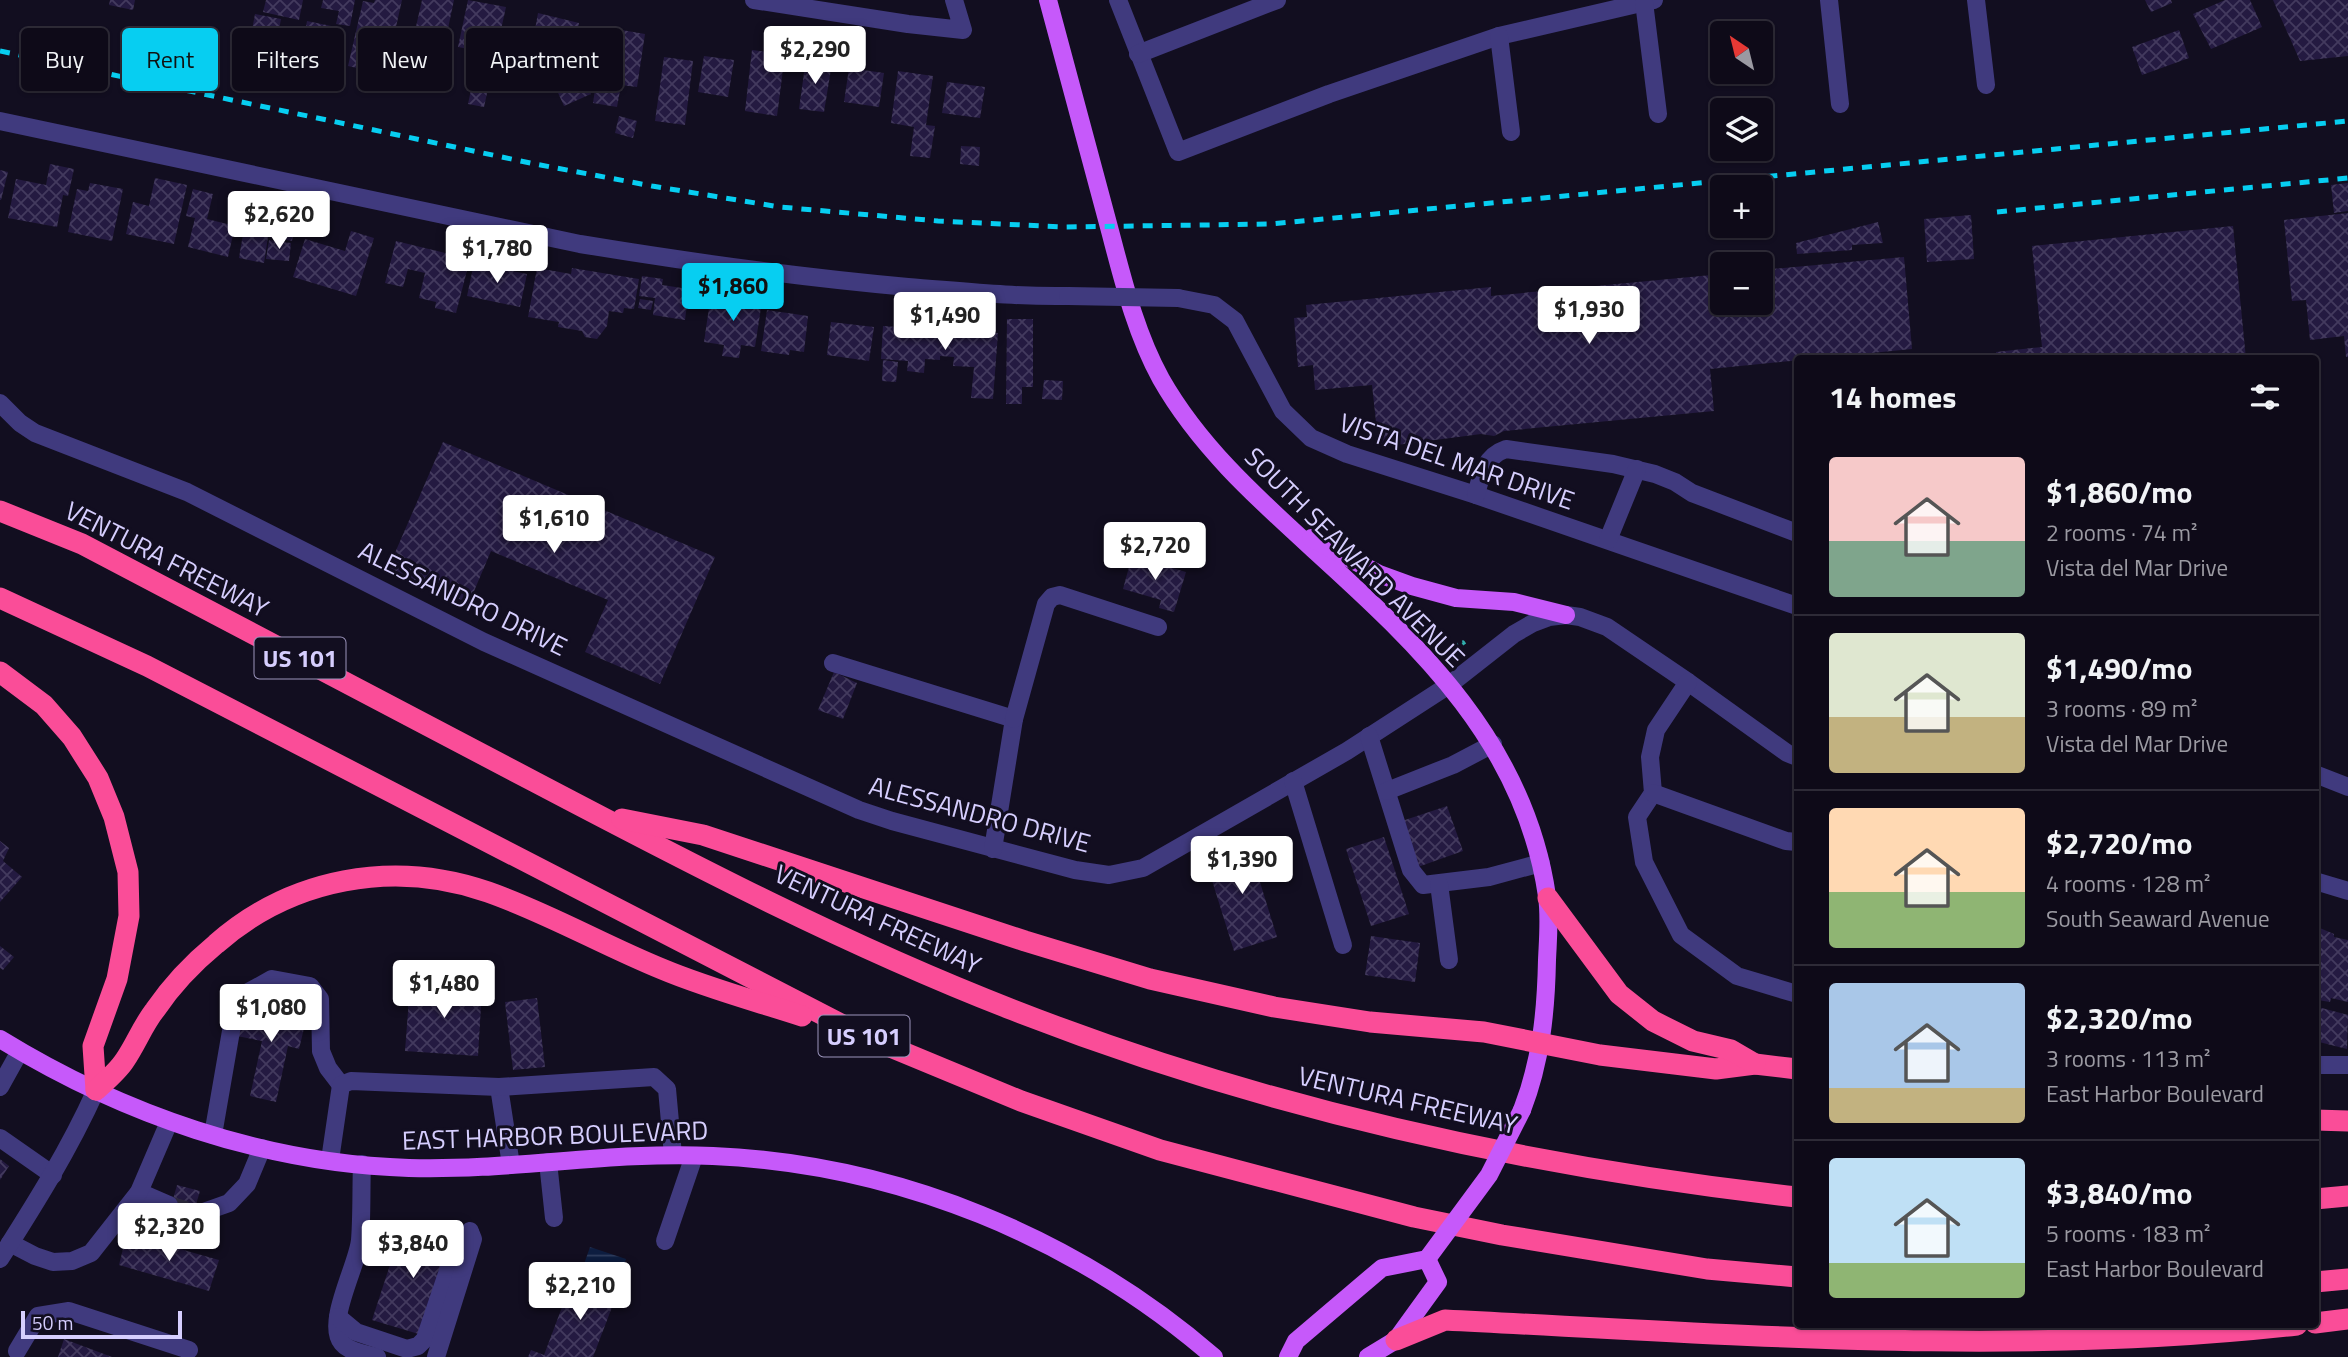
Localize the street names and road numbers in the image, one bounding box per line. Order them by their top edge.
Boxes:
street label: VISTA DEL MAR DRIVE [1334,402,1580,520]
street label: SOUTH SEAWARD AVENUE [1236,438,1474,676]
street label: VENTURA FREEWAY [58,491,276,627]
street label: ALESSANDRO DRIVE [352,531,574,665]
road number: US 101 [254,638,346,678]
street label: ALESSANDRO DRIVE [865,766,1095,862]
street label: VENTURA FREEWAY [768,854,988,984]
road number: US 101 [818,1016,910,1056]
street label: VENTURA FREEWAY [1295,1056,1521,1144]
street label: EAST HARBOR BOULEVARD [401,1110,709,1160]

